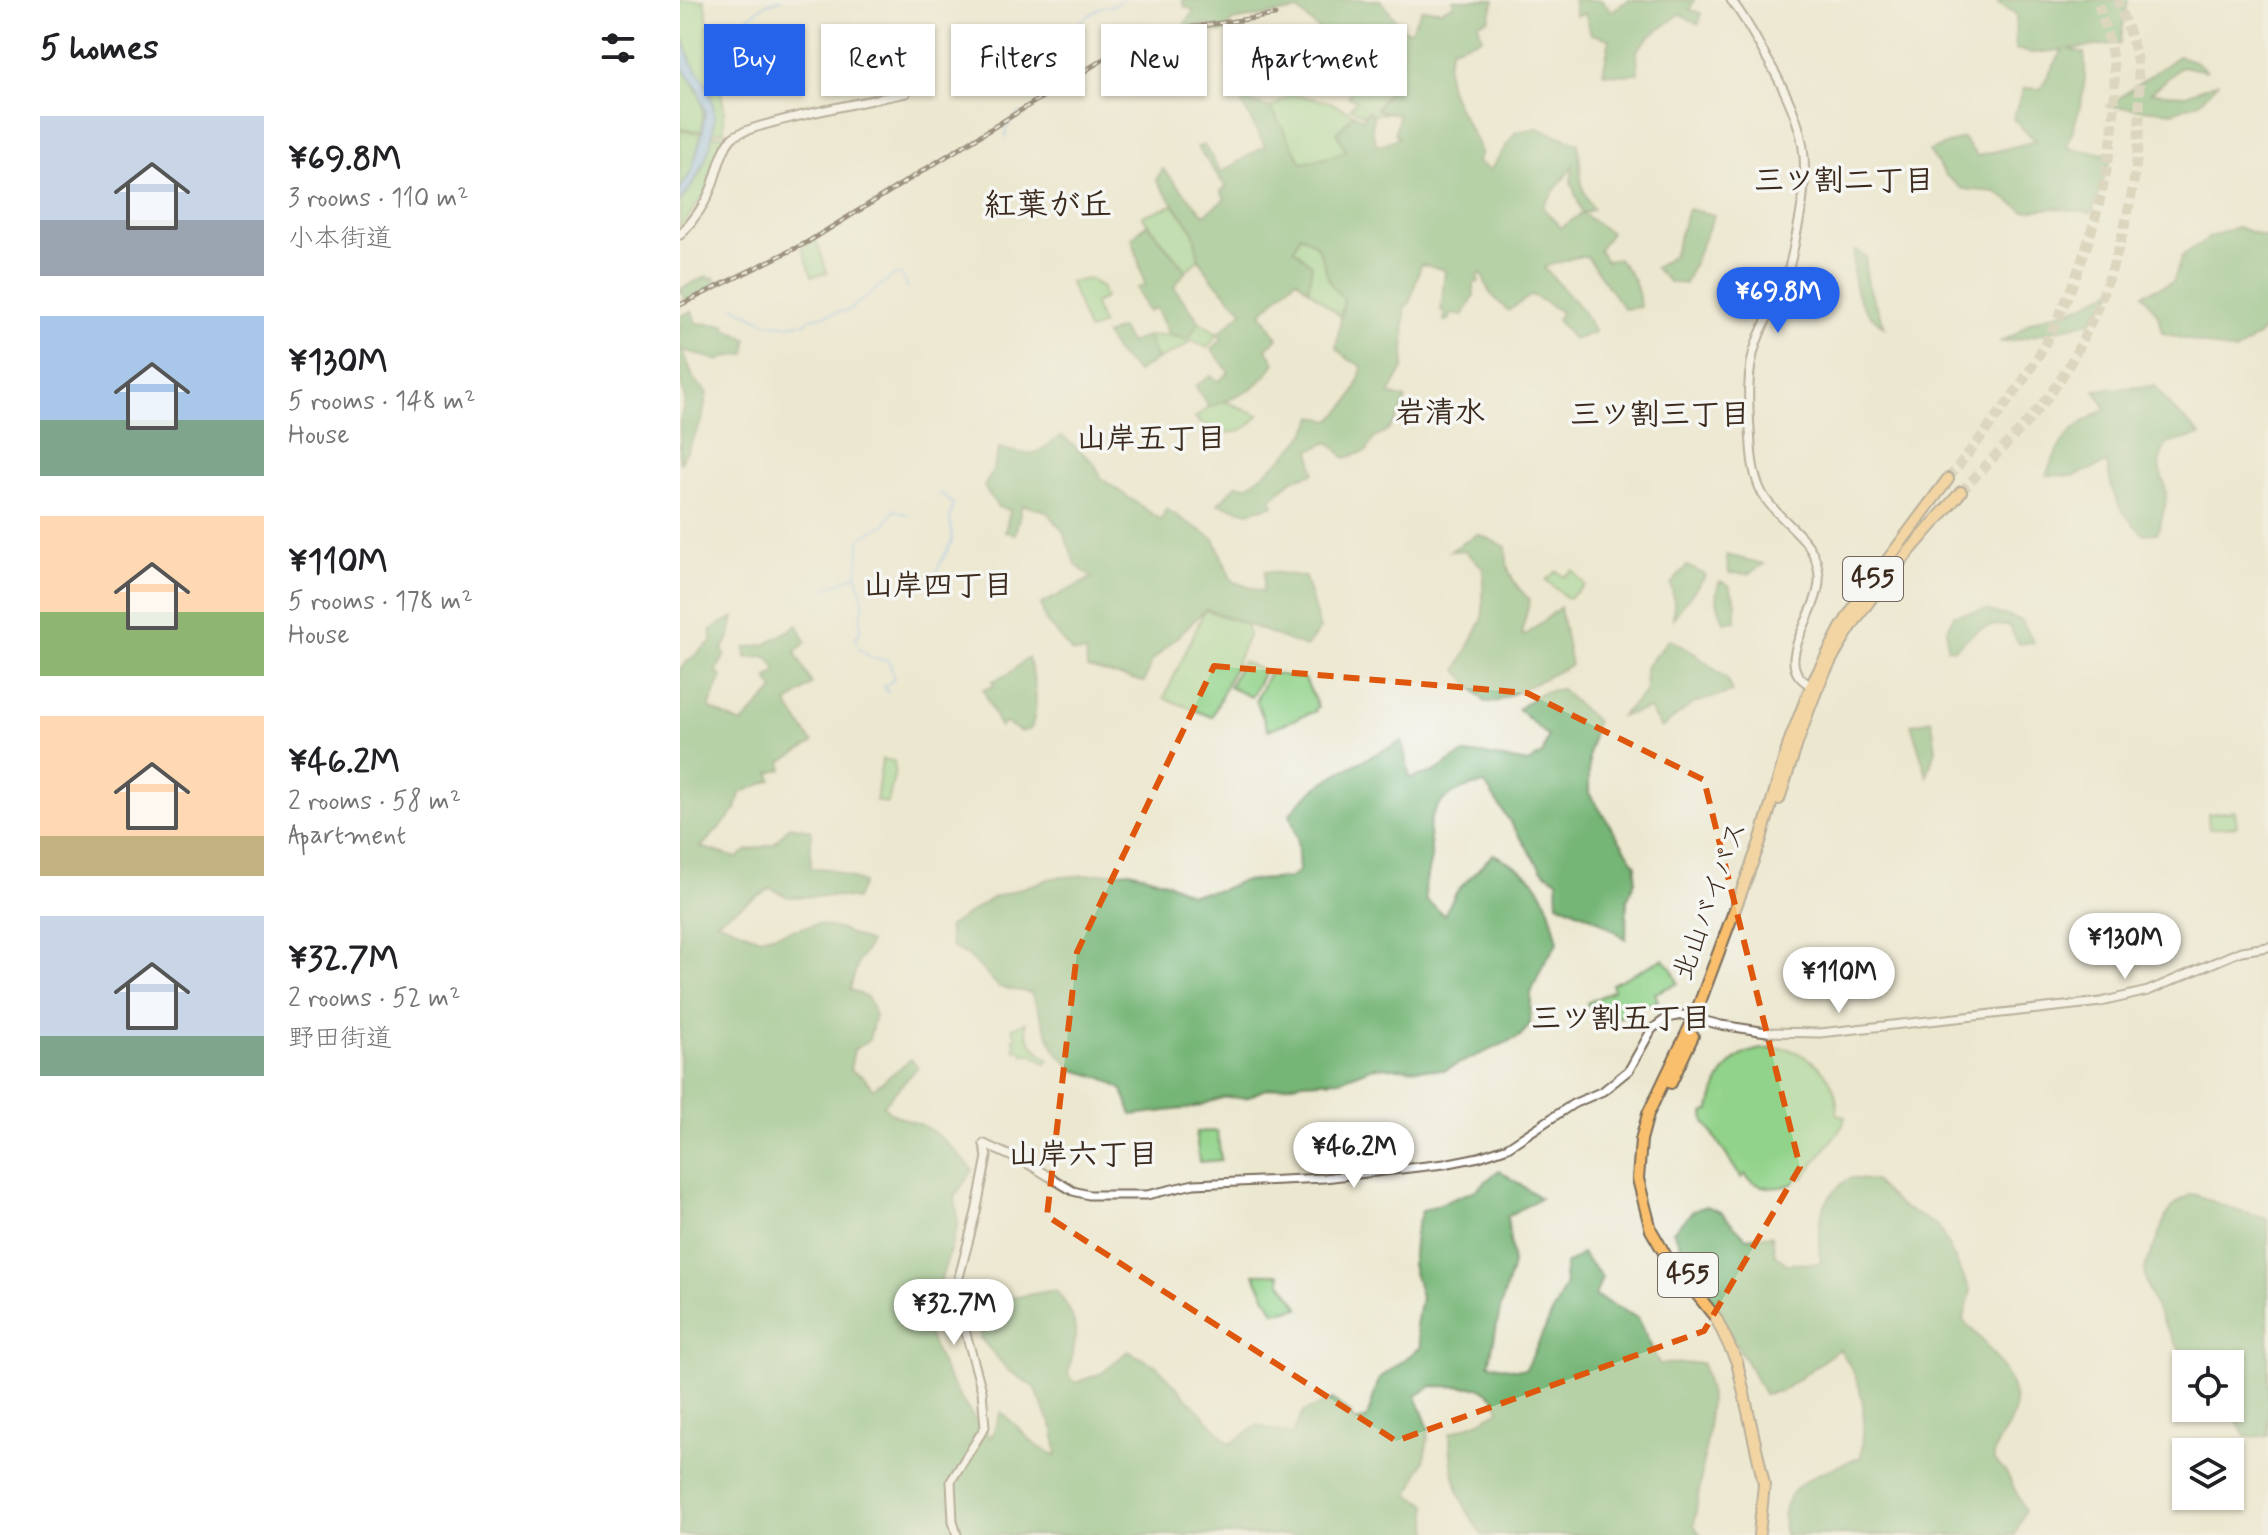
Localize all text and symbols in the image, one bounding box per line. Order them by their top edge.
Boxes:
chip: Buy [704,24,805,96]
chip: Rent [821,24,935,96]
chip: Filters [951,24,1085,96]
chip: New [1101,24,1207,96]
chip: Apartment [1223,24,1407,96]
text: 5 homes [40,26,158,71]
icon: filters [596,26,640,70]
text: ¥69.8M [288,137,401,182]
icon: home [104,148,200,244]
district label: 三ツ割二丁目 [1754,162,1934,201]
text: 3 rooms · 110 m² [288,182,469,216]
district label: 紅葉が丘 [984,185,1112,227]
text: 小本街道 [288,222,392,256]
pin: ¥69.8M [1713,267,1843,335]
text: ¥69.8M [1735,276,1821,310]
text: ¥130M [288,340,387,385]
icon: home [104,348,200,444]
text: 5 rooms · 148 m² [288,385,475,419]
district label: 岩清水 [1395,394,1485,433]
district label: 三ツ割三丁目 [1570,396,1750,435]
text: House [288,419,349,453]
district label: 山岸五丁目 [1076,420,1226,459]
text: ¥110M [288,540,388,585]
icon: home [104,548,200,644]
road number: 455 [1843,557,1903,601]
district label: 山岸四丁目 [863,567,1013,606]
text: 5 rooms · 178 m² [288,585,473,619]
text: House [288,619,349,653]
text: ¥46.2M [288,740,400,785]
icon: home [104,748,200,844]
text: 2 rooms · 58 m² [288,785,461,819]
street label: 北山バイパス [1665,816,1757,986]
text: Apartment [288,819,406,853]
pin: ¥130M [2069,913,2181,981]
text: ¥130M [2087,922,2163,956]
text: ¥32.7M [288,937,398,982]
pin: ¥110M [1783,947,1895,1015]
icon: home [104,948,200,1044]
text: ¥110M [1801,956,1877,990]
text: 2 rooms · 52 m² [288,982,460,1016]
district label: 三ツ割五丁目 [1531,1000,1711,1039]
text: 野田街道 [288,1022,392,1056]
pin: ¥46.2M [1289,1122,1419,1190]
text: ¥46.2M [1311,1131,1397,1165]
district label: 山岸六丁目 [1008,1136,1158,1175]
road number: 455 [1658,1253,1718,1297]
pin: ¥32.7M [889,1279,1019,1347]
text: ¥32.7M [912,1288,996,1322]
map controls [2172,1350,2244,1510]
button: locate [2172,1350,2244,1422]
button: layers [2172,1438,2244,1510]

